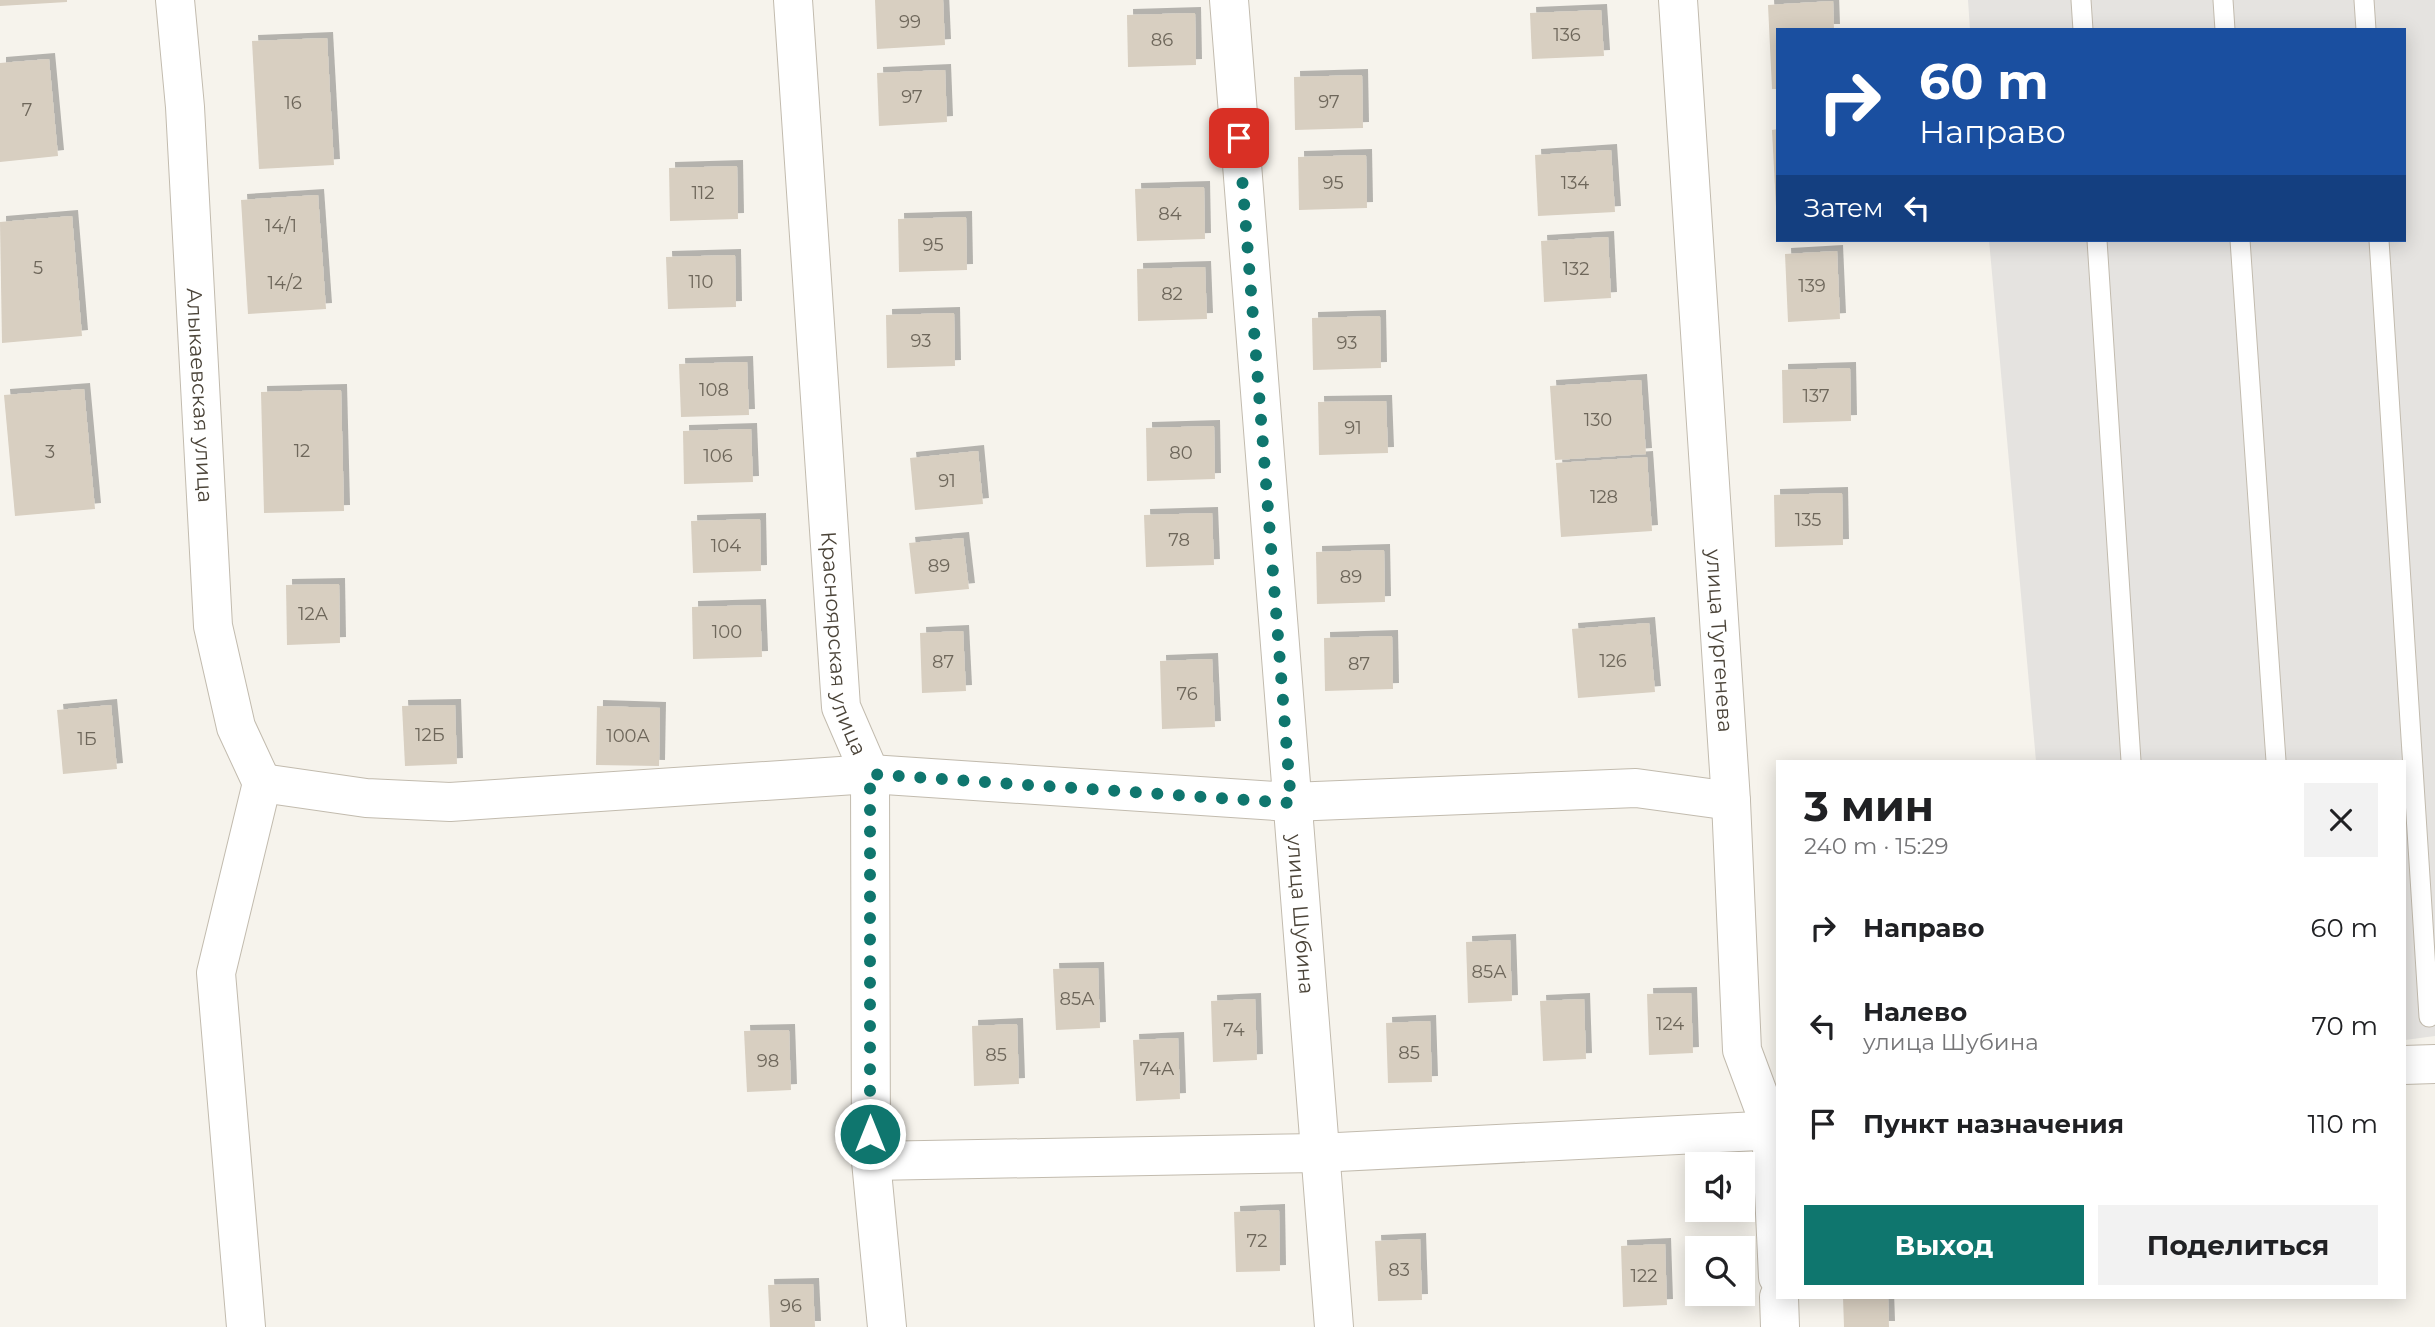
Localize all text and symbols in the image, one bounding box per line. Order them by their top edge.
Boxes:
house number: 99 [899,11,921,33]
house number: 136 [1553,24,1581,46]
house number: 86 [1151,29,1173,51]
text: 60 m [1919,52,2049,111]
icon: right [1804,56,1895,147]
house number: 97 [901,86,923,108]
house number: 97 [1318,91,1340,113]
house number: 16 [284,92,302,114]
house number: 7 [22,99,32,121]
pin [1209,108,1269,168]
text: Направо [1919,112,2066,151]
icon: arrive [1220,119,1258,157]
house number: 95 [1322,172,1344,194]
house number: 134 [1561,172,1589,194]
house number: 112 [691,182,715,204]
icon: left [1898,189,1936,227]
text: Затем [1804,192,1884,224]
house number: 84 [1158,203,1182,225]
house number: 14/1 [265,215,297,237]
house number: 95 [922,234,944,256]
house number: 5 [33,257,43,279]
house number: 132 [1563,258,1589,280]
house number: 110 [689,271,713,293]
house number: 14/2 [267,272,303,294]
house number: 139 [1798,275,1826,297]
house number: 82 [1161,283,1183,305]
street label: Алыкаевская улица [182,287,219,503]
house number: 93 [911,330,931,352]
house number: 93 [1337,332,1357,354]
house number: 108 [699,379,729,401]
house number: 137 [1802,385,1830,407]
house number: 130 [1584,409,1612,431]
house number: 91 [1344,417,1362,439]
house number: 12 [294,440,310,462]
house number: 3 [45,441,55,463]
house number: 80 [1169,442,1193,464]
house number: 106 [703,445,733,467]
house number: 91 [938,470,956,492]
house number: 128 [1590,486,1618,508]
house number: 135 [1795,509,1821,531]
house number: 78 [1168,529,1190,551]
street label: Красноярская улица [817,530,873,759]
house number: 104 [711,535,741,557]
street label: улица Тургенева [1702,547,1739,733]
house number: 89 [928,555,950,577]
house number: 89 [1340,566,1362,588]
house number: 12А [298,603,329,625]
house number: 100 [712,621,742,643]
house number: 126 [1599,650,1627,672]
house number: 87 [932,651,954,673]
house number: 87 [1348,653,1370,675]
house number: 76 [1176,683,1198,705]
house number: 12Б [415,724,445,746]
house number: 100А [606,725,650,747]
house number: 1Б [77,728,97,750]
text: 3 мин [1804,780,1934,832]
button: close [2304,783,2378,857]
street label: улица Шубина [1282,832,1320,995]
text: 240 m · 15:29 [1804,832,1949,860]
icon: right [1804,909,1842,947]
text: Направо [1863,912,1984,944]
text: 60 m [2311,912,2378,944]
house number: 85А [1471,961,1507,983]
house number: 85А [1059,988,1095,1010]
text: Налево [1863,996,1967,1028]
icon: left [1804,1007,1842,1045]
text: 70 m [2312,1010,2378,1042]
house number: 124 [1656,1013,1684,1035]
house number: 74 [1223,1019,1245,1041]
text: улица Шубина [1863,1028,2039,1056]
house number: 85 [1398,1042,1420,1064]
house number: 85 [985,1044,1007,1066]
house number: 98 [757,1050,779,1072]
house number: 74А [1140,1058,1175,1080]
position arrow [833,1097,907,1171]
icon: arrive [1804,1105,1842,1143]
text: Пункт назначения [1863,1108,2124,1140]
text: 110 m [2308,1108,2378,1140]
map controls [1685,1152,1755,1306]
button: sound [1685,1152,1755,1222]
button: Выход [1804,1205,2084,1285]
button: Поделиться [2098,1205,2378,1285]
house number: 72 [1247,1230,1267,1252]
button: search [1685,1236,1755,1306]
house number: 83 [1388,1259,1410,1281]
house number: 122 [1631,1265,1657,1287]
house number: 96 [780,1295,802,1317]

